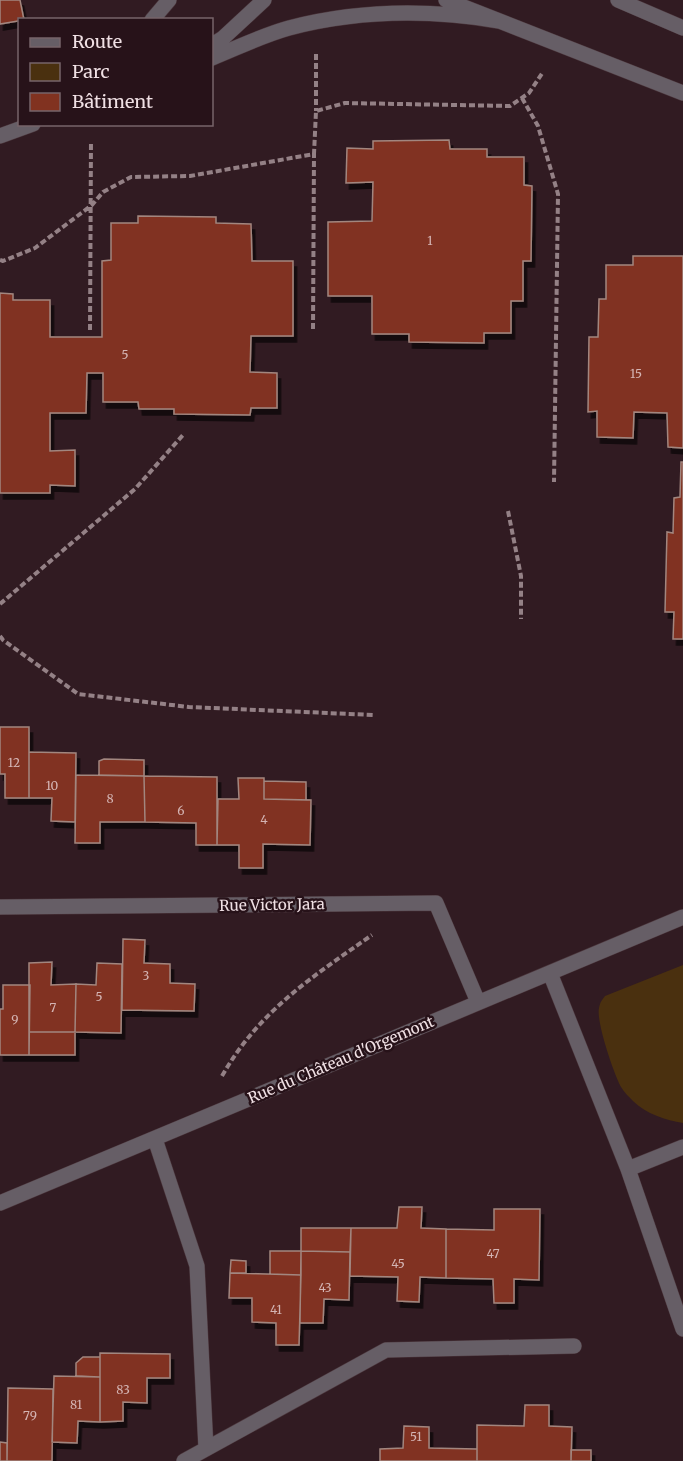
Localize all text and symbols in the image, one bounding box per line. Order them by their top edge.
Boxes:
legend [18,18,213,126]
text: Route [72,30,122,53]
text: Parc [72,60,110,83]
text: Bâtiment [72,90,153,113]
house number: 1 [427,233,433,248]
house number: 5 [121,347,129,362]
house number: 15 [630,366,642,381]
house number: 12 [8,755,20,770]
house number: 10 [46,778,59,793]
house number: 8 [106,791,114,806]
house number: 6 [177,803,185,818]
house number: 4 [260,812,268,827]
street label: Rue Victor Jara [219,894,325,915]
house number: 3 [143,968,150,983]
house number: 5 [95,989,103,1004]
house number: 7 [50,1000,57,1015]
house number: 9 [11,1012,19,1027]
street label: Rue du Château d'Orgemont [245,1012,437,1107]
house number: 47 [486,1246,500,1261]
house number: 45 [391,1256,405,1271]
house number: 43 [318,1280,332,1295]
house number: 41 [270,1302,283,1317]
house number: 83 [116,1382,130,1397]
house number: 81 [70,1397,83,1412]
house number: 79 [23,1408,37,1423]
house number: 51 [410,1429,422,1444]

